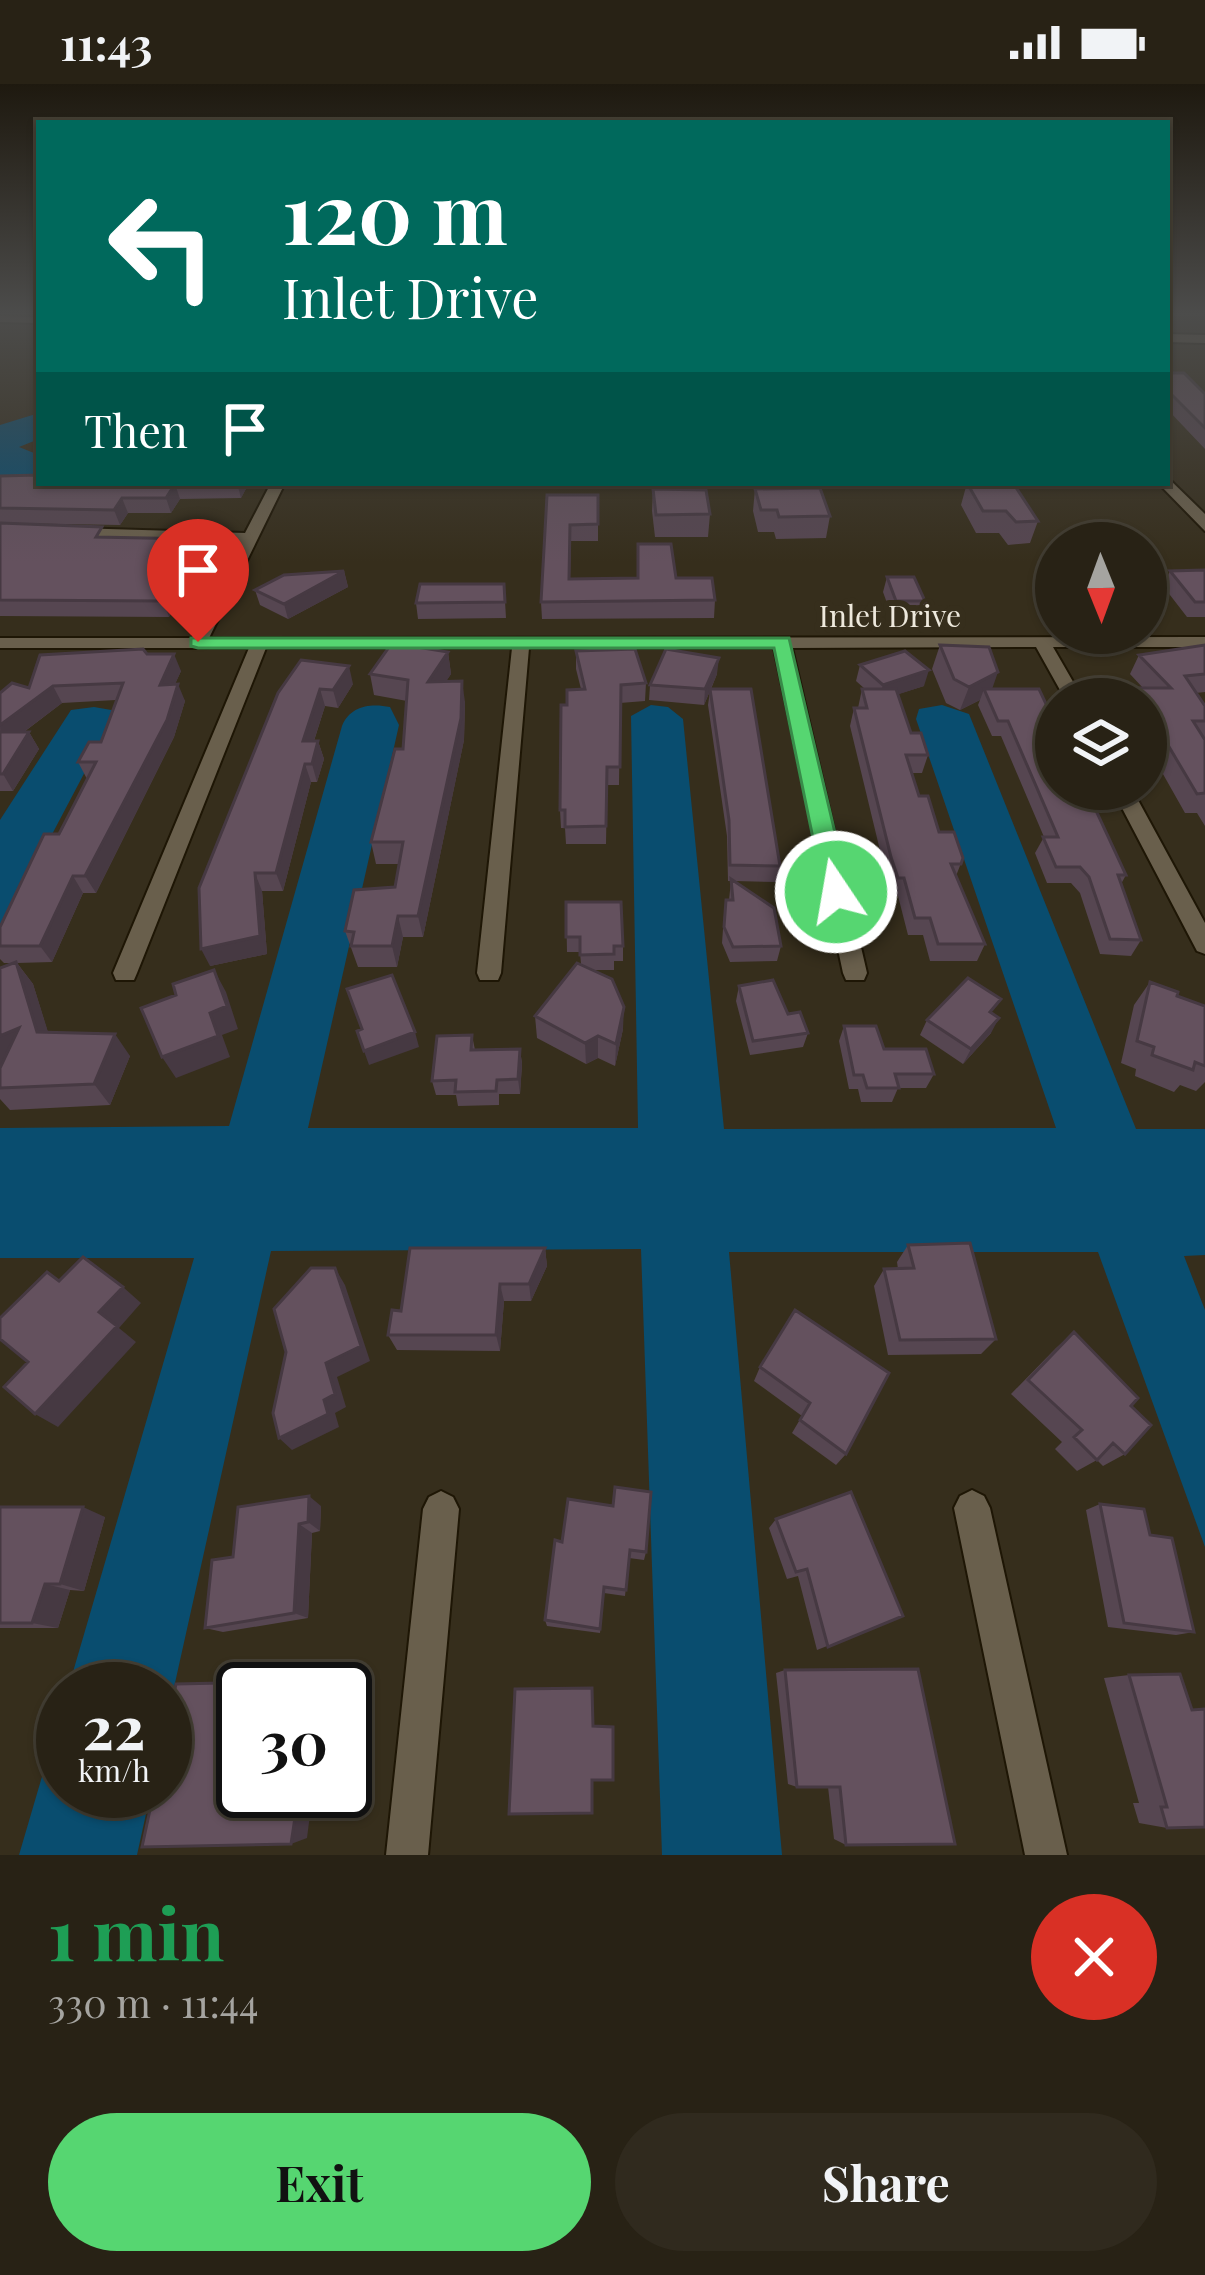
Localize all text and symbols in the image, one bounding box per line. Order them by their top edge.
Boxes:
text: 11:43 [60,12,152,72]
text: 120 m [282,154,508,266]
icon: left [84,168,240,324]
text: Inlet Drive [282,261,539,333]
icon: arrive [212,396,278,462]
text: Then [84,399,188,459]
pin [147,519,249,642]
north arrow [1035,522,1167,654]
map controls [1035,522,1167,810]
icon: arrive [165,537,231,603]
street label: Inlet Drive [819,595,961,635]
button: layers [1035,678,1167,810]
position arrow [773,829,899,955]
speed limit sign: 30 [216,1662,372,1818]
text: 22 [83,1685,145,1765]
text: km/h [78,1750,150,1790]
text: 1 min [48,1883,224,1979]
button: close [1031,1894,1157,2020]
text: 330 m · 11:44 [48,1976,258,2028]
button: Exit [48,2113,591,2251]
button: Share [615,2113,1157,2251]

